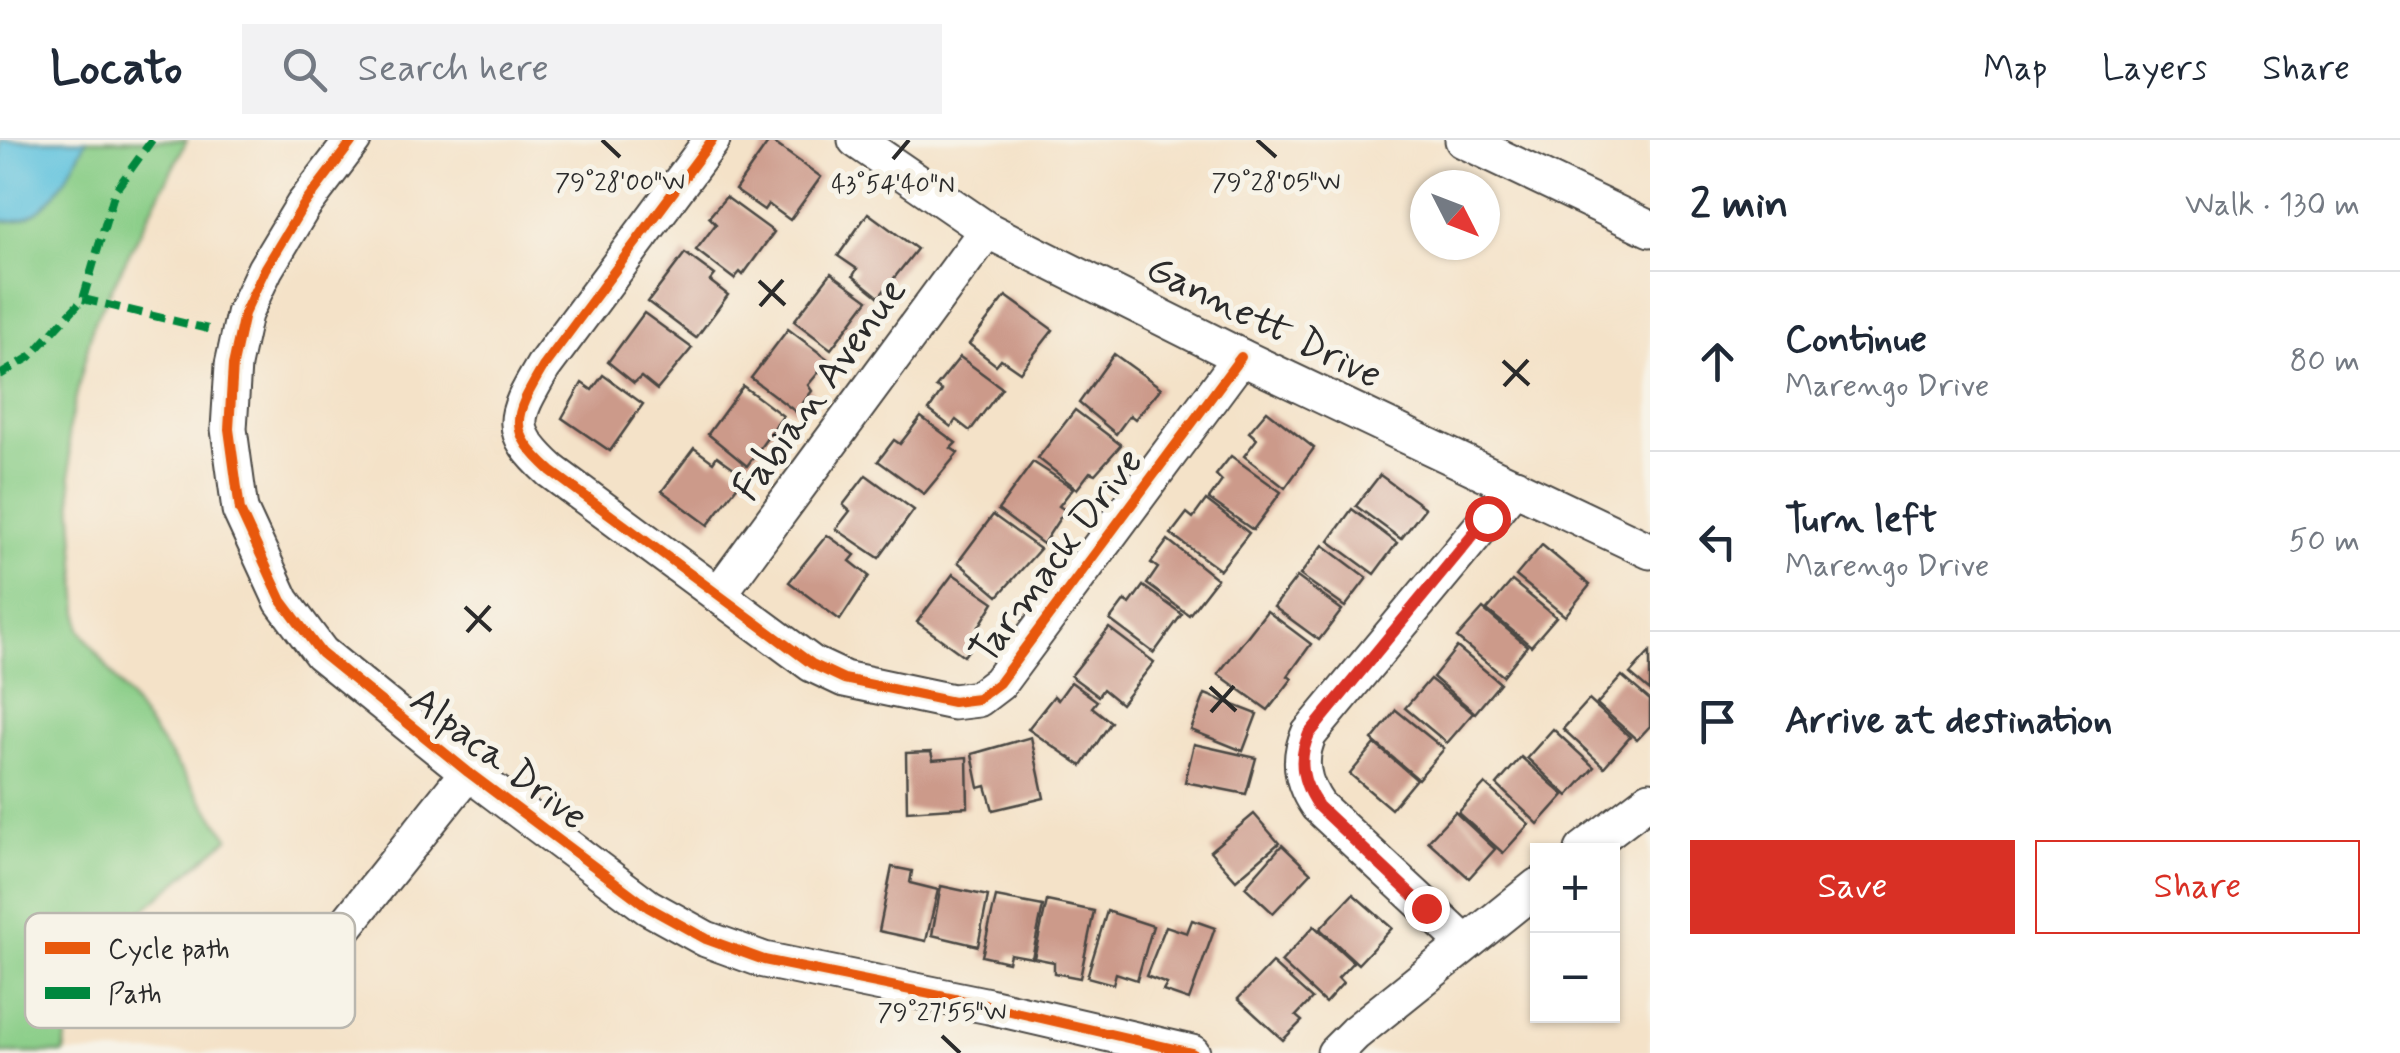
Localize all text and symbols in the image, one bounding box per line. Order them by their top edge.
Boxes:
search box [242,24,942,114]
text: Locato [50,38,182,101]
icon: search [277,42,332,97]
text: Search here [357,45,549,94]
text: Map [1983,46,2047,92]
text: Layers [2102,46,2207,92]
text: Share [2262,46,2350,92]
text: 79°28'00"W [555,167,685,200]
text: 79°28'05"W [1212,167,1340,200]
text: 43°54'40"N [831,169,955,202]
north arrow [1410,170,1500,260]
text: 2 min [1690,178,1789,233]
text: Walk · 130 m [2185,184,2360,226]
street label: Gannett Drive [1137,243,1390,402]
street label: Fabian Avenue [722,268,919,512]
text: Continue [1785,316,1927,365]
icon: ahead [1690,334,1745,389]
text: 80 m [2290,340,2360,382]
text: Marengo Drive [1785,365,1989,407]
street label: Tarmack Drive [959,438,1156,676]
route start [1465,496,1511,542]
text: Turn left [1785,496,1937,545]
icon: left [1690,514,1745,569]
text: 50 m [2288,520,2360,562]
text: Marengo Drive [1785,545,1989,587]
street label: Alpaca Drive [399,675,598,843]
icon: arrive [1690,694,1745,749]
text: Arrive at destination [1785,697,2112,746]
button: Save [1690,840,2015,934]
button: Share [2035,840,2360,934]
map controls [1530,843,1620,1023]
button: + [1530,843,1620,933]
route end [1404,886,1450,932]
legend [25,913,355,1028]
text: Cycle path [108,932,230,969]
button: − [1530,933,1620,1023]
text: Path [108,977,162,1014]
text: 79°27'55"W [878,997,1006,1030]

